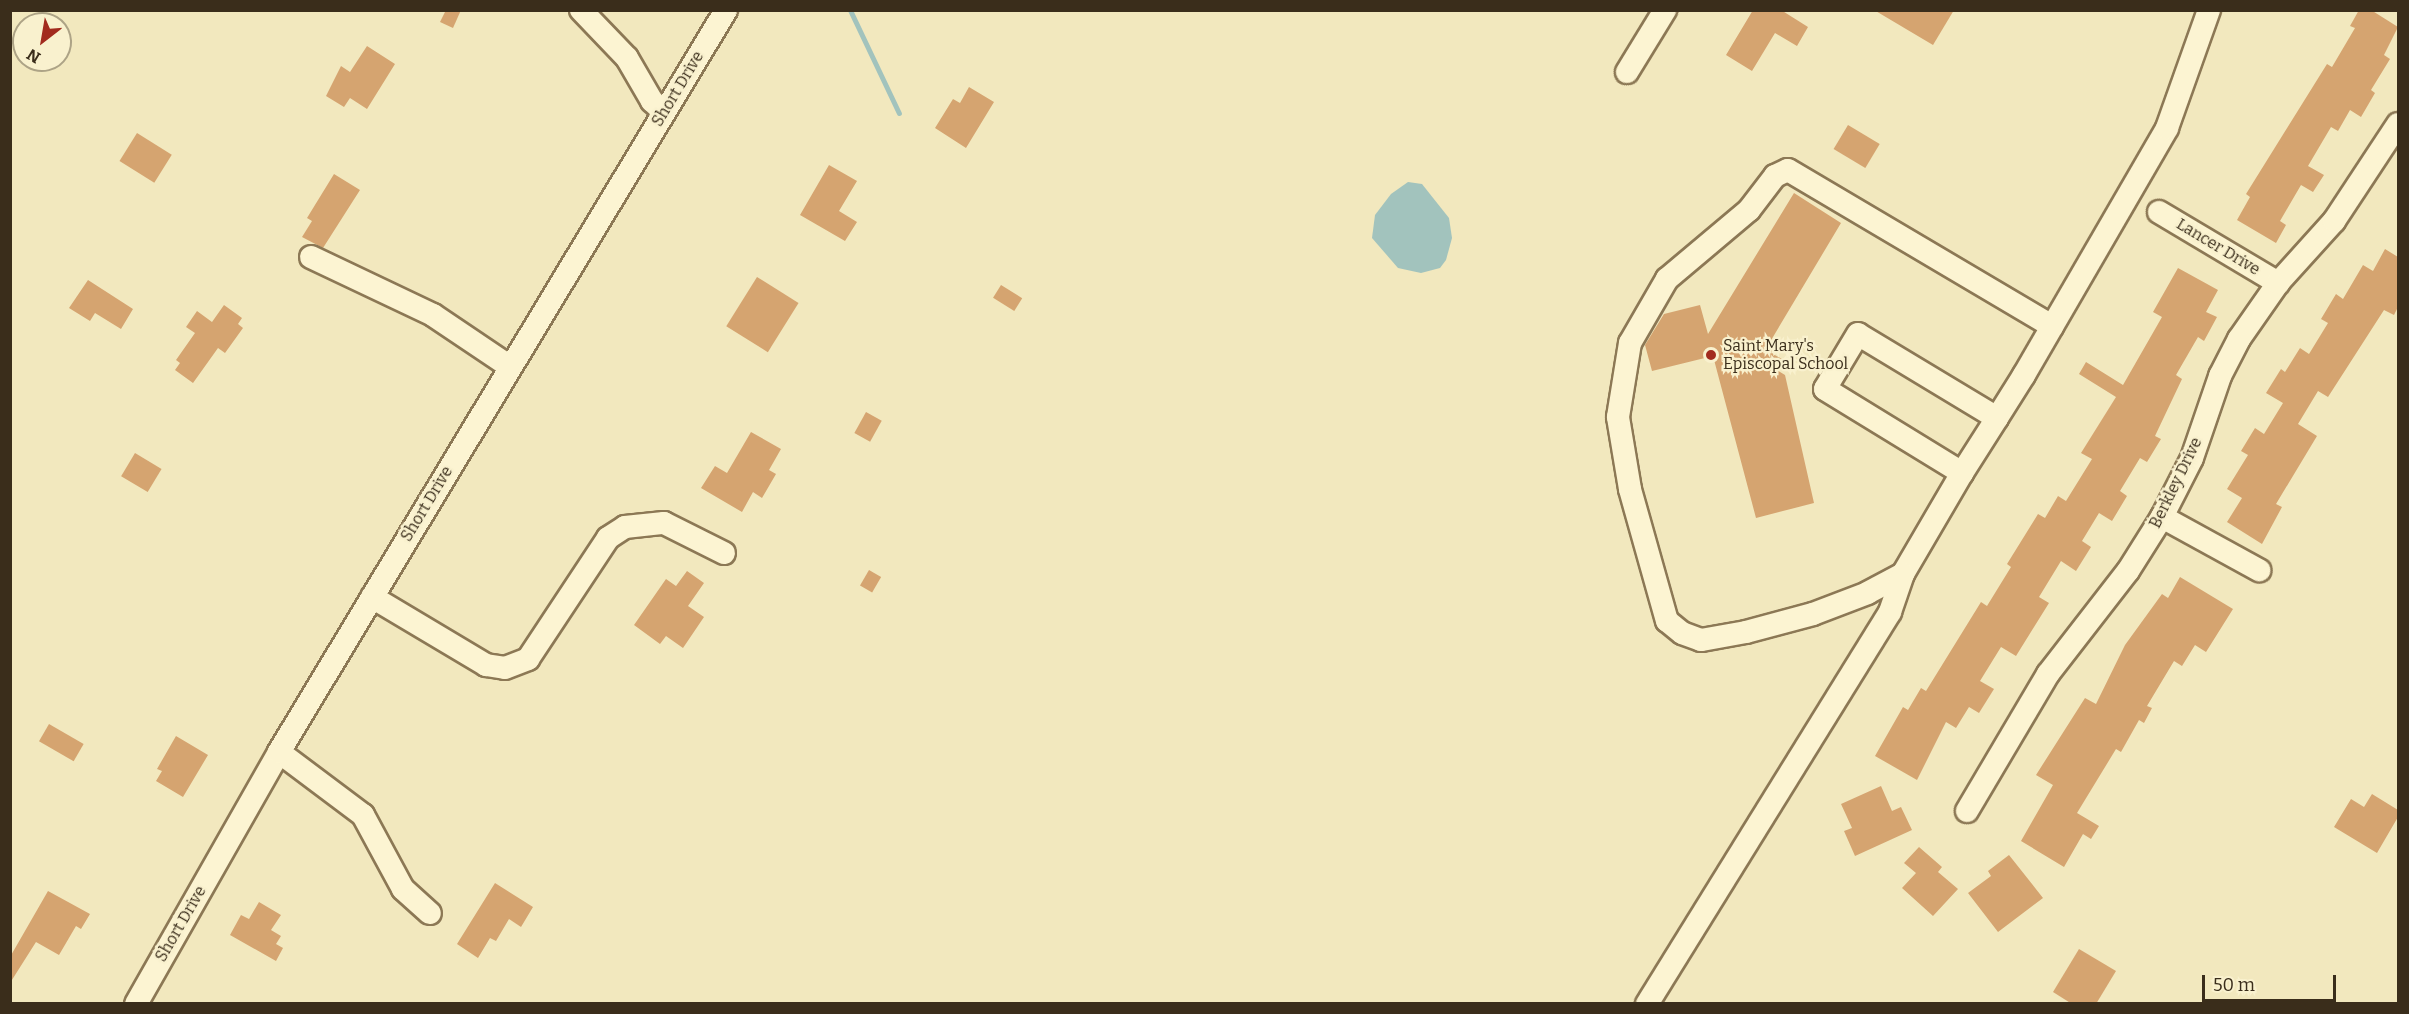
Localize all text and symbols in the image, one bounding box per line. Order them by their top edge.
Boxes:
north arrow [12,12,72,72]
text: N [23,45,44,67]
street label: Short Drive [648,48,708,130]
street label: Lancer Drive [2173,215,2263,279]
place label: Saint Mary's Episcopal School [1723,336,1848,374]
marker: Saint Mary's Episcopal School [1704,348,1718,362]
street label: Berkley Drive [2146,434,2206,532]
street label: Short Drive [397,463,457,545]
street label: Short Drive [152,883,210,965]
scale bar [2205,963,2338,1001]
text: 50 m [2213,974,2255,996]

